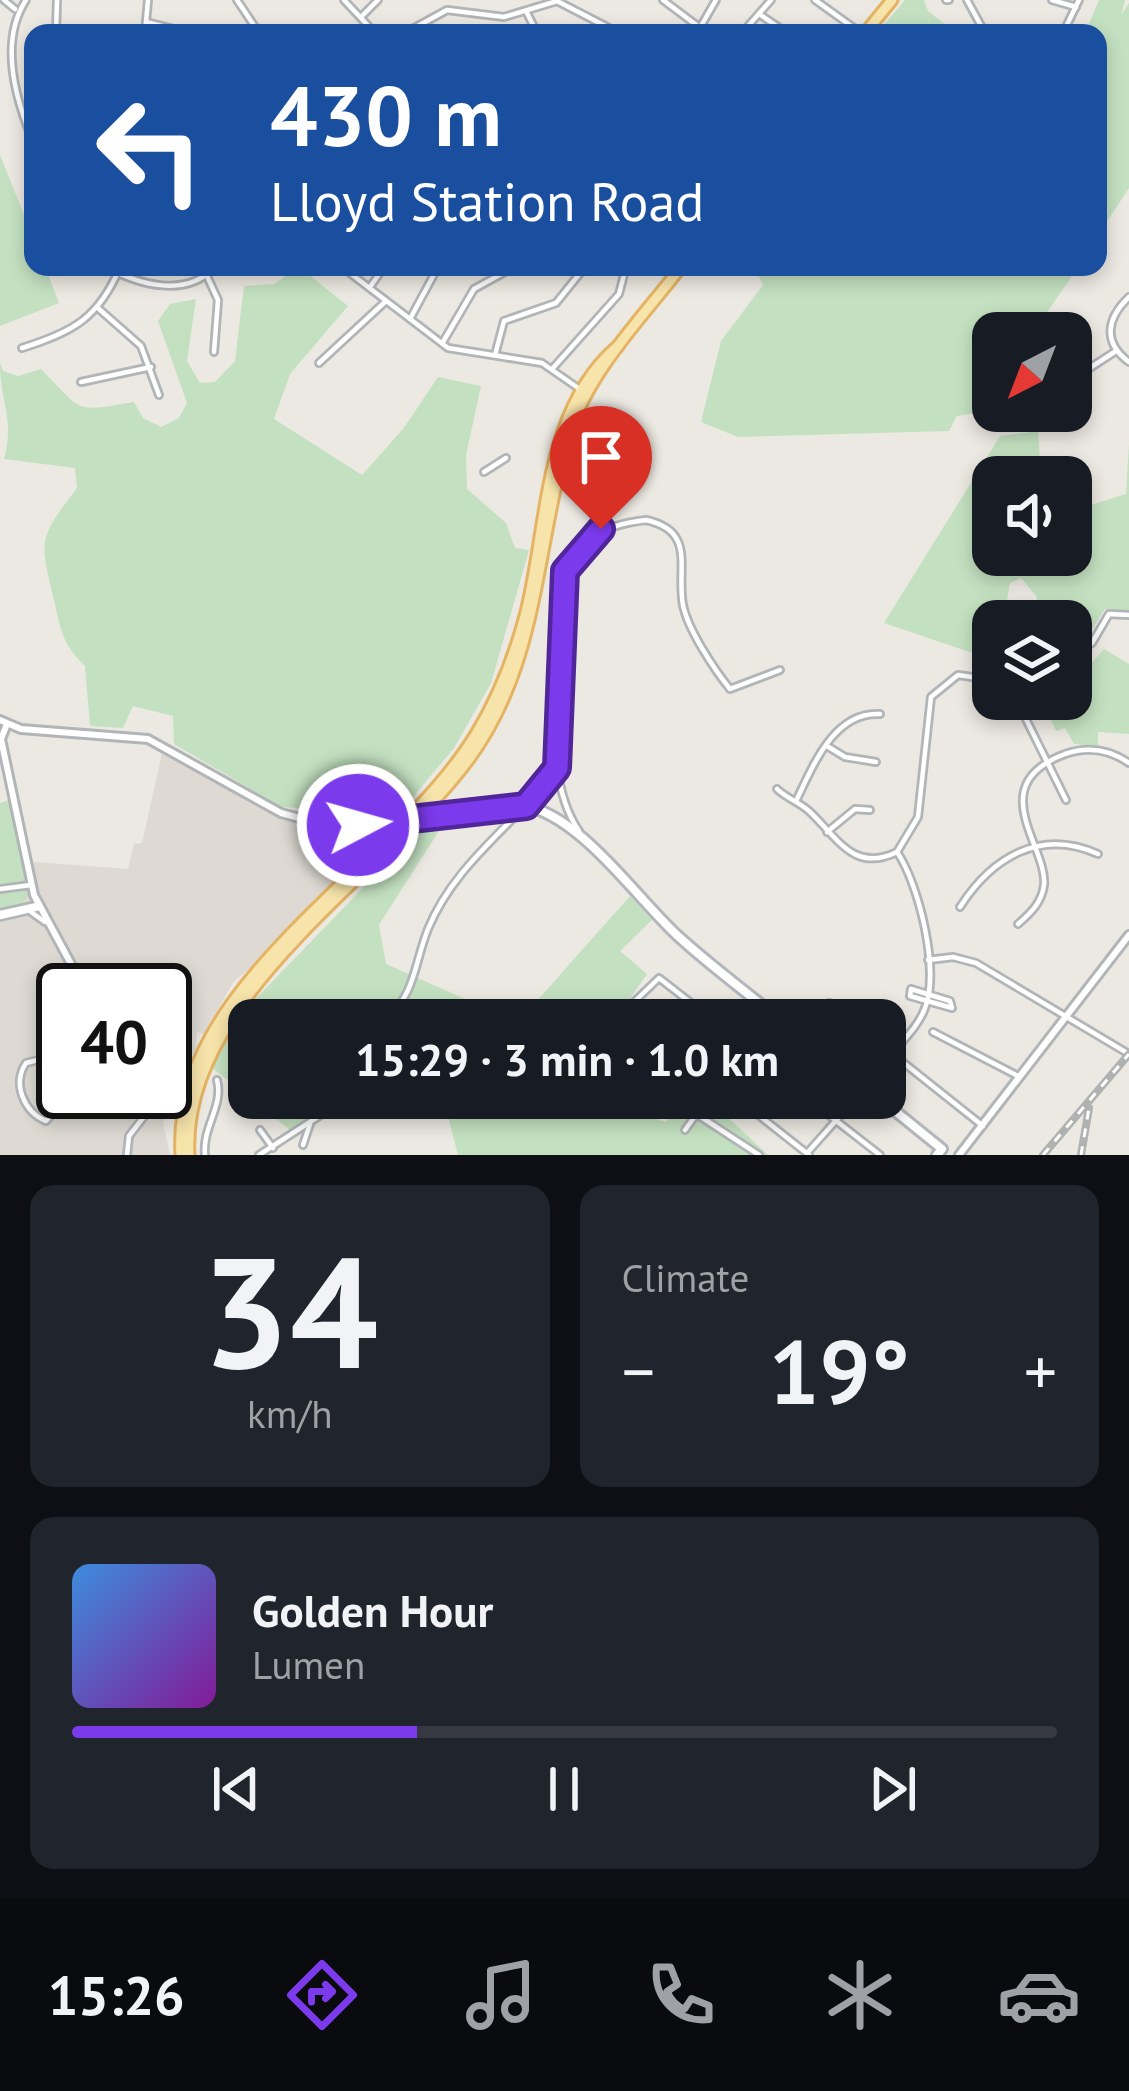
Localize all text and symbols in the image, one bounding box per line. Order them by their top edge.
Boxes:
text: 430 m [270,60,502,169]
icon: left [72,72,228,228]
text: Lloyd Station Road [270,166,704,236]
north arrow [972,312,1092,432]
map controls [972,312,1092,720]
pin [550,406,652,529]
icon: arrive [568,424,634,490]
button: sound [972,456,1092,576]
button: layers [972,600,1092,720]
position arrow [295,762,421,888]
speed limit sign: 40 [36,963,192,1119]
text: 15:29 · 3 min · 1.0 km [355,1030,779,1088]
text: 34 [201,1209,378,1411]
text: Climate [622,1252,749,1303]
text: 19° [769,1312,910,1429]
text: − [622,1328,655,1413]
text: + [1024,1328,1057,1413]
text: km/h [247,1388,333,1439]
text: Golden Hour [252,1581,493,1639]
text: Lumen [252,1639,365,1690]
icon: previous [203,1756,269,1822]
icon: pause [531,1756,597,1822]
icon: next [860,1756,926,1822]
icon: directions [280,1953,364,2037]
icon: music [459,1953,543,2037]
icon: phone [639,1953,723,2037]
icon: climate [818,1953,902,2037]
icon: car [997,1953,1081,2037]
text: 15:26 [48,1960,185,2030]

